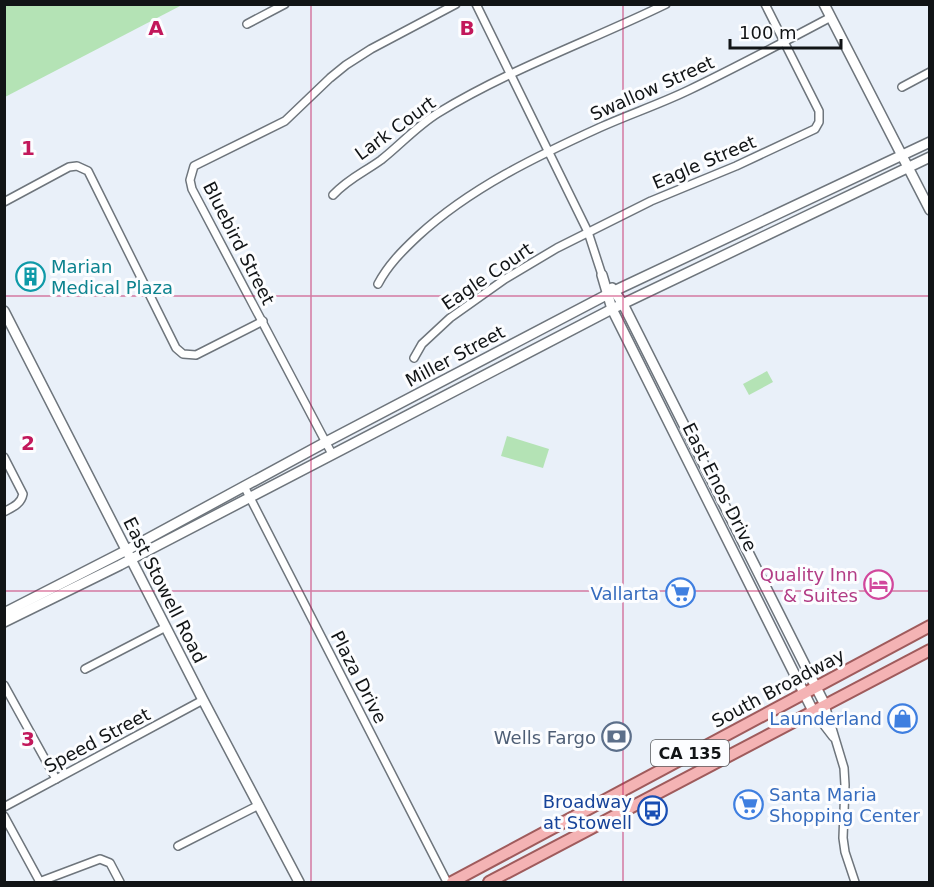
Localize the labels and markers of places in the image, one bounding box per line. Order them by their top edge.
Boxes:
place label: Marian Medical Plaza [51,256,173,298]
building icon: Marian Medical Plaza [14,260,46,292]
place label: Quality Inn & Suites [760,564,858,606]
hotel icon: Quality Inn & Suites [863,568,895,600]
supermarket icon: Vallarta [664,577,696,609]
place label: Vallarta [591,583,659,604]
shop icon: Launderland [887,702,919,734]
place label: Launderland [769,708,882,729]
bank icon: Wells Fargo [601,721,633,753]
place label: Wells Fargo [494,727,596,748]
place label: Santa Maria Shopping Center [769,784,920,826]
supermarket icon: Santa Maria Shopping Center [732,788,764,820]
place label: Broadway at Stowell [543,791,632,833]
bus stop icon: Broadway at Stowell [637,795,669,827]

